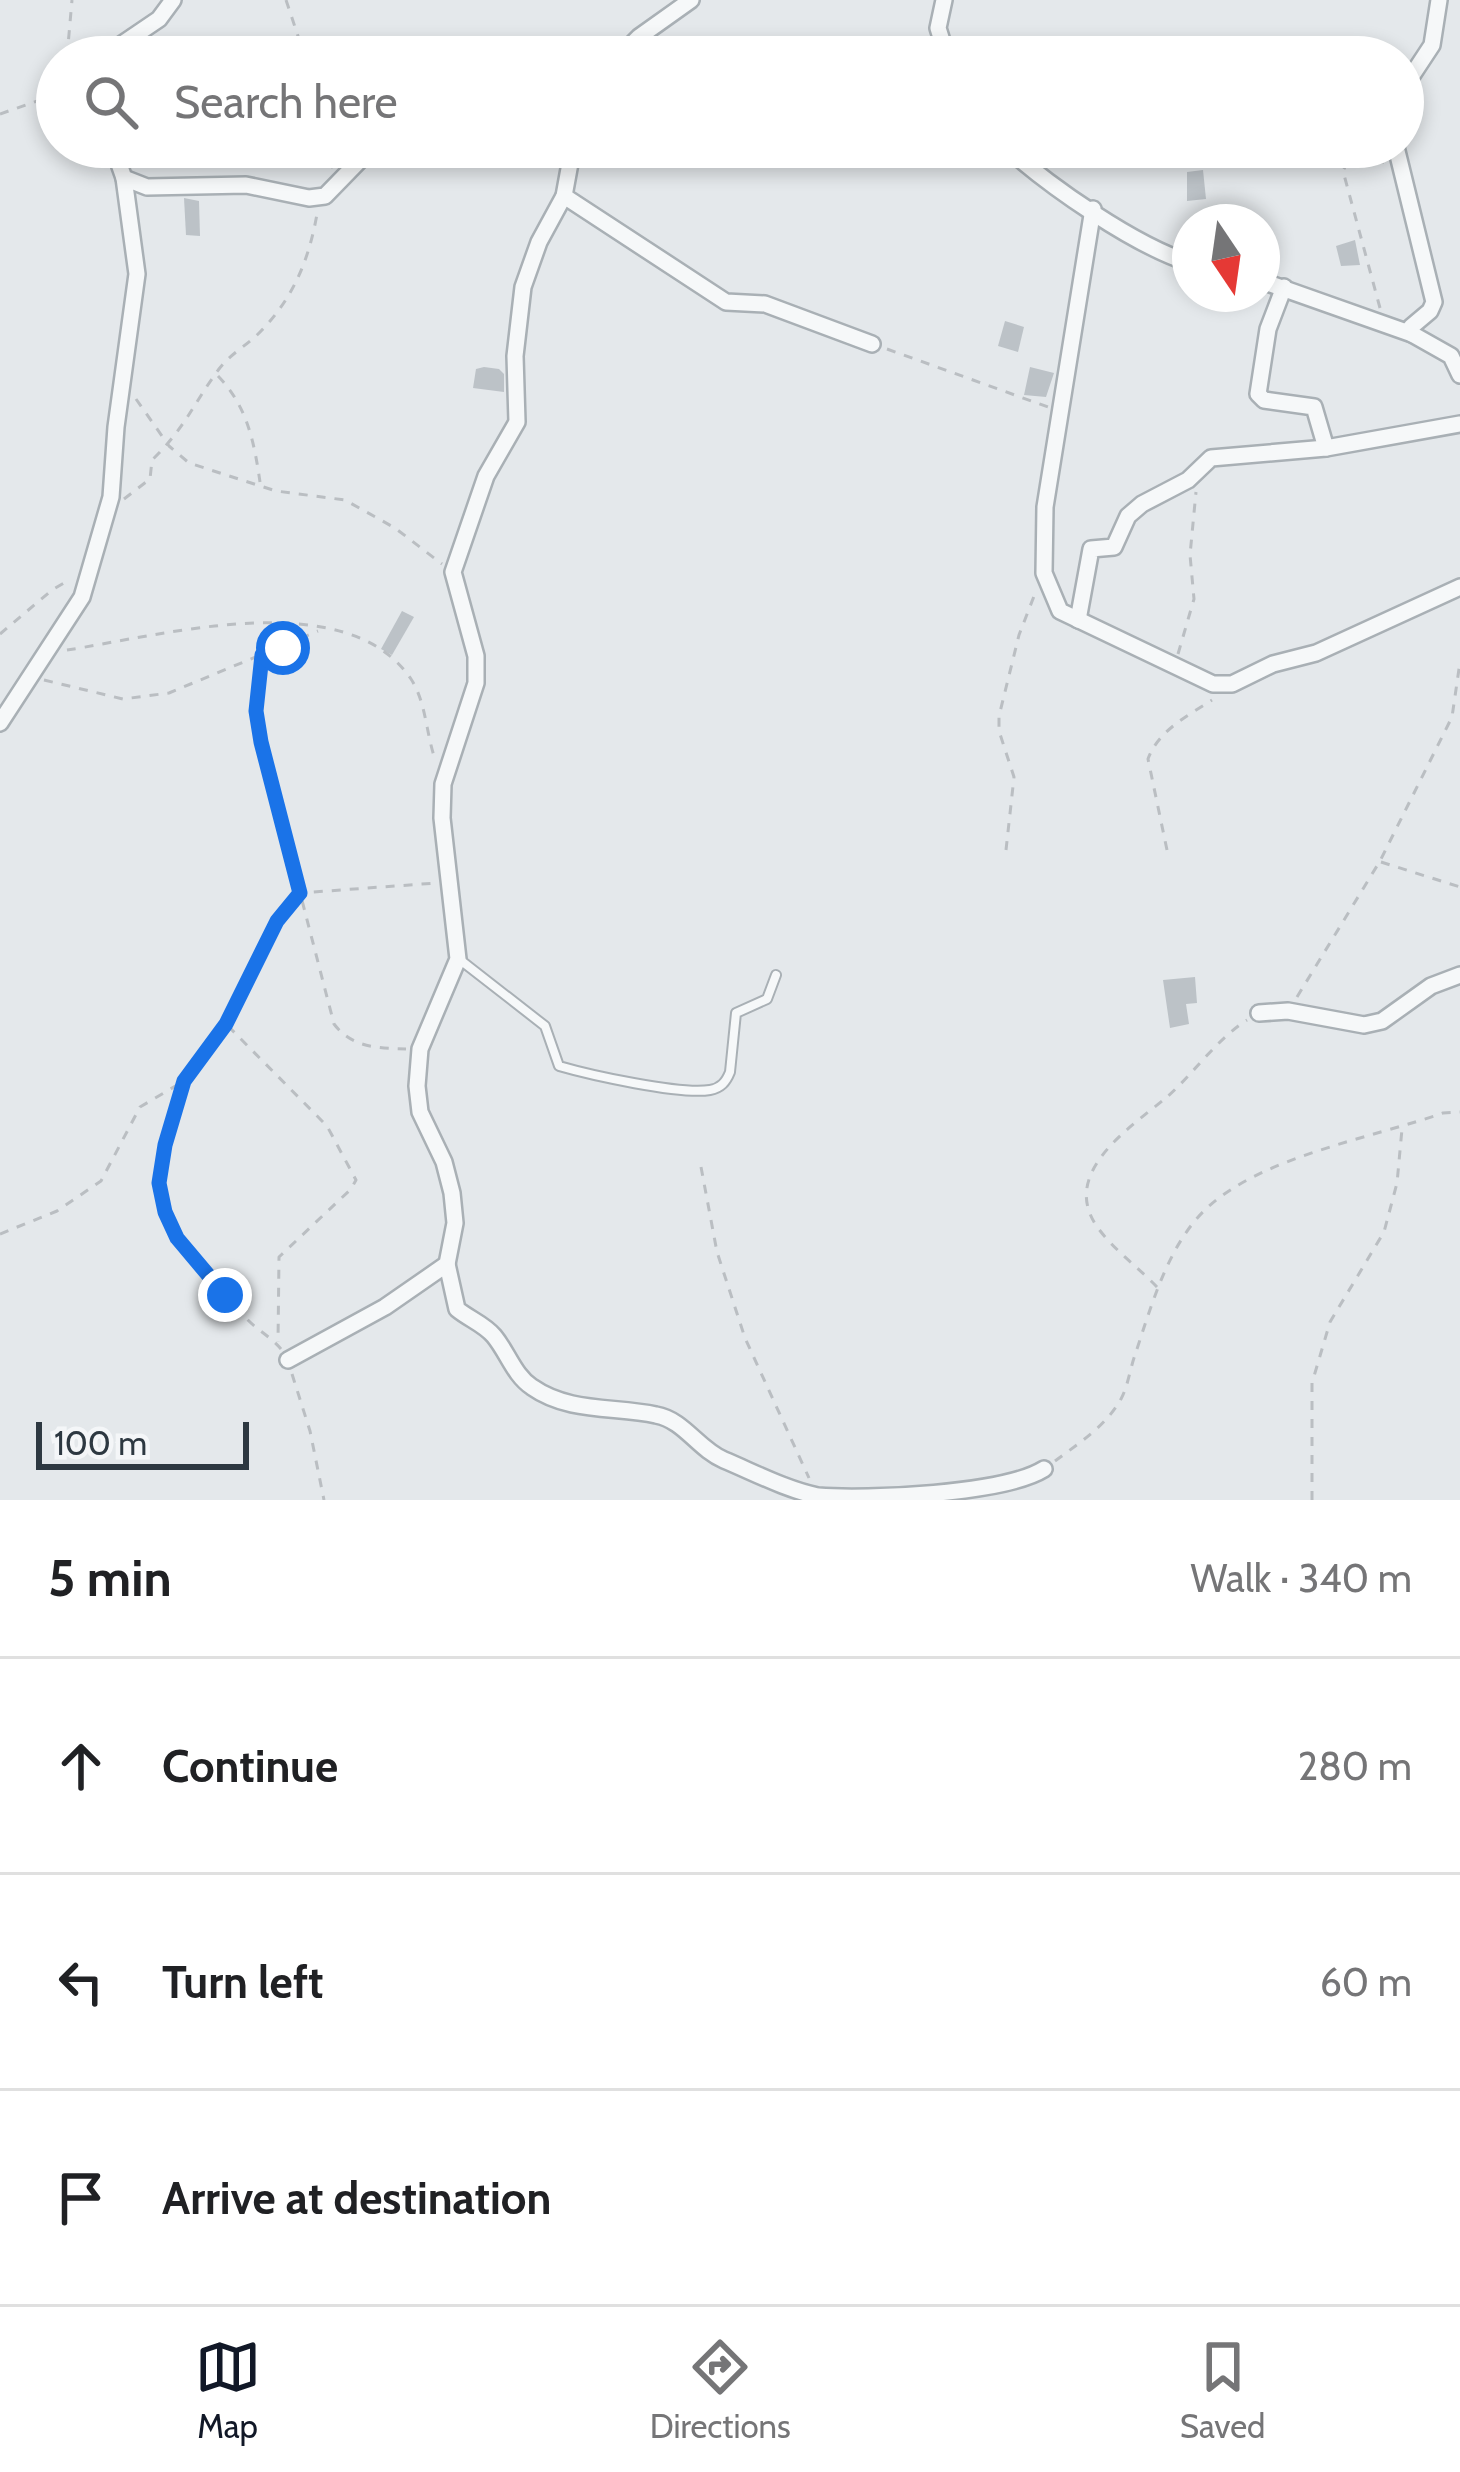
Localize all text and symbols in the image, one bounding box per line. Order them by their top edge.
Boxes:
search box [36,36,1424,168]
icon: search [78,69,144,135]
text: Search here [174,75,398,129]
north arrow [1172,204,1280,312]
route start [256,621,310,675]
route end [198,1268,252,1322]
scale bar [36,1416,249,1469]
text: 100 m [54,1423,147,1463]
text: 5 min [48,1547,172,1609]
text: Walk · 340 m [1191,1554,1412,1602]
icon: ahead [48,1733,114,1799]
text: Continue [162,1739,338,1793]
text: 280 m [1298,1742,1412,1790]
icon: left [48,1949,114,2015]
text: Turn left [162,1955,324,2009]
text: 60 m [1320,1958,1412,2006]
icon: arrive [48,2165,114,2231]
text: Arrive at destination [162,2171,551,2225]
tab: Map [195,2334,261,2446]
tab: Directions [650,2334,791,2446]
tab: Saved [1180,2334,1265,2446]

